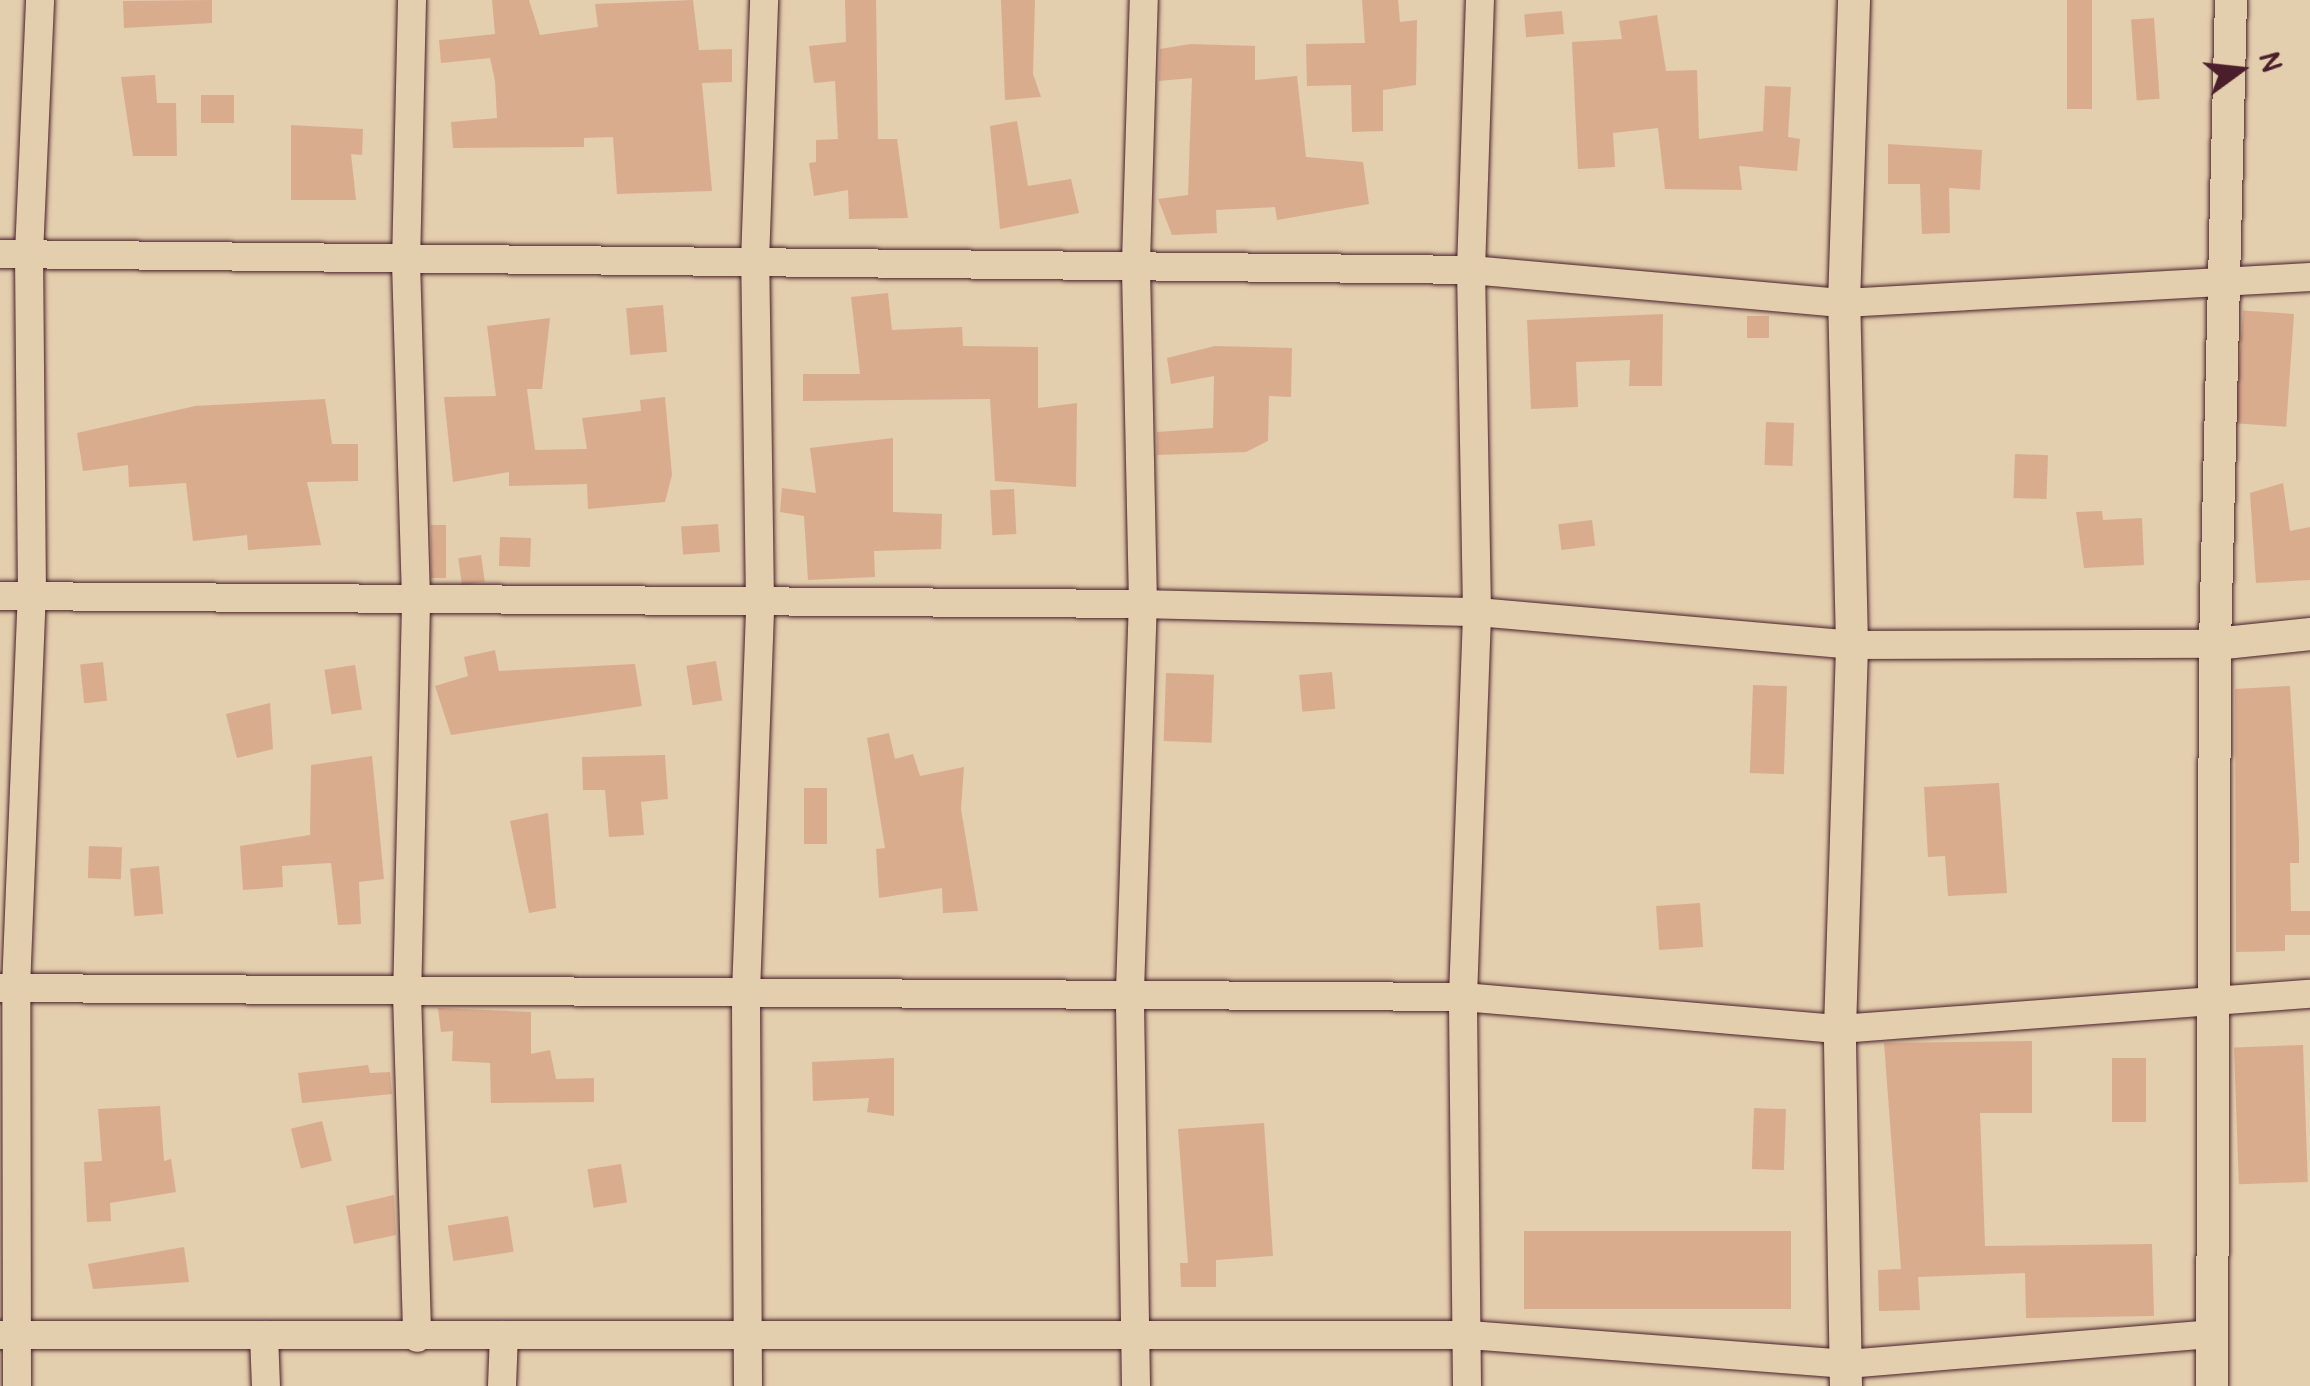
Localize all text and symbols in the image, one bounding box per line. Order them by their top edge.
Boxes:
north arrow [2190,20,2290,120]
text: N [2250,48,2289,76]

